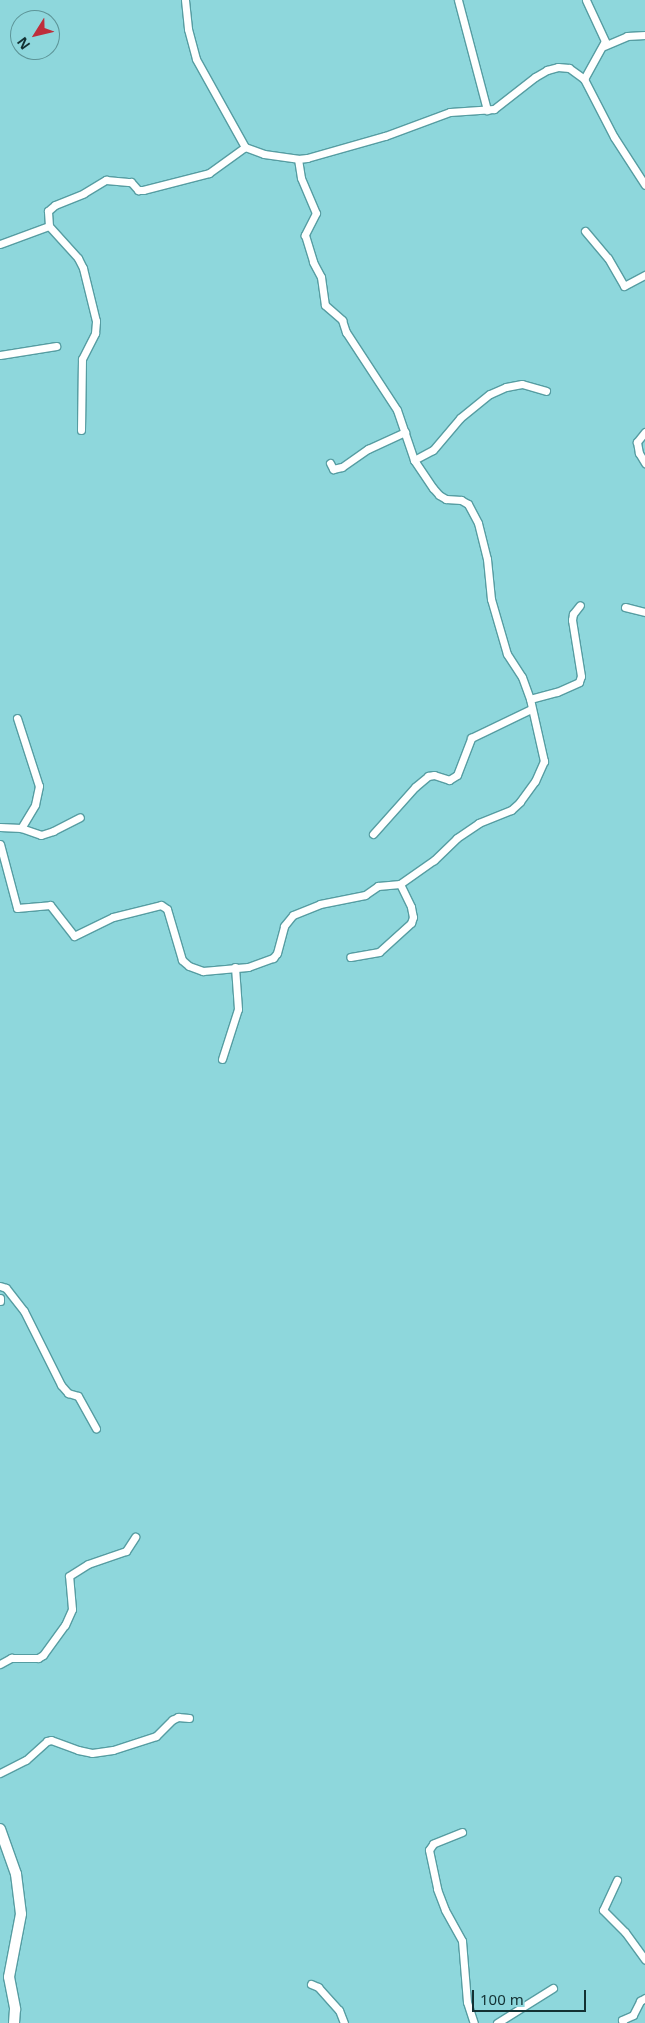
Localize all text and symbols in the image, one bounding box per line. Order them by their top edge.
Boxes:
north arrow [10,10,60,60]
text: N [12,33,34,54]
scale bar [475,1980,589,2012]
text: 100 m [480,1989,524,2009]

